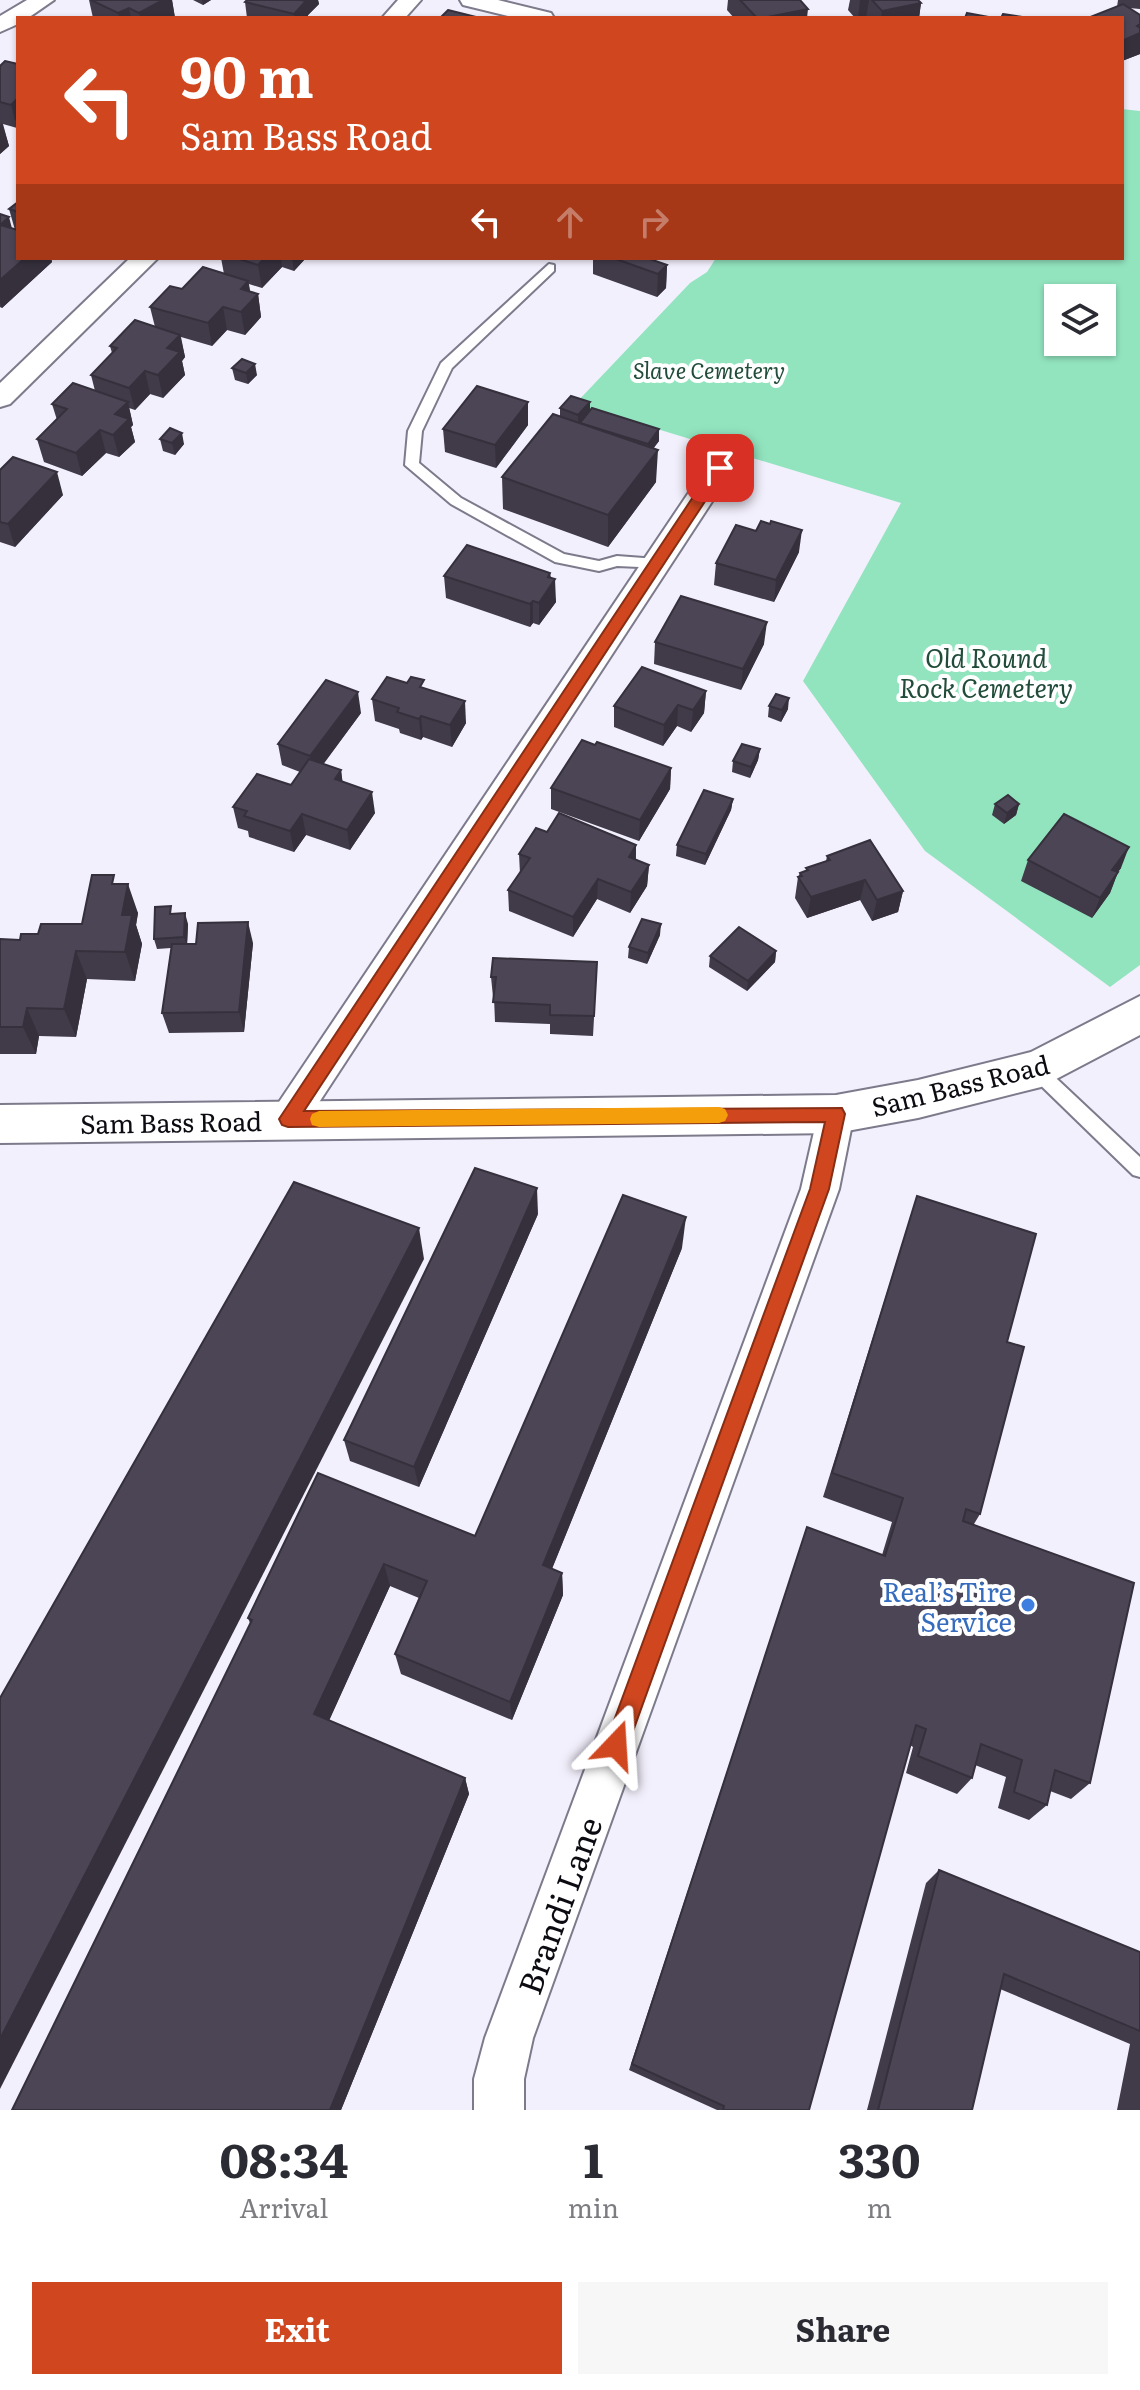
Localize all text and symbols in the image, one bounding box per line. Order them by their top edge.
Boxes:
text: 90 m [180,32,314,115]
icon: left [48,48,152,152]
text: Sam Bass Road [180,108,432,161]
icon: left [464,200,508,244]
icon: ahead [548,200,592,244]
icon: right [632,200,676,244]
map controls [1044,284,1116,356]
button: layers [1044,284,1116,356]
park label: Slave Cemetery [633,353,785,386]
pin [686,434,754,502]
icon: arrive [698,446,742,490]
park label: Old Round Rock Cemetery [899,637,1073,706]
street label: Sam Bass Road [867,1043,1053,1125]
street label: Sam Bass Road [80,1100,262,1142]
place label: Real’s Tire Service [882,1571,1012,1640]
marker: Real’s Tire Service [1019,1596,1037,1614]
position arrow [574,1703,658,1787]
street label: Brandi Lane [504,1810,612,2000]
text: 08:34 [219,2122,348,2193]
text: 1 [583,2122,603,2193]
text: 330 [838,2122,921,2193]
text: Arrival [240,2187,328,2226]
text: min [568,2187,619,2226]
text: m [867,2187,892,2226]
button: Exit [32,2282,562,2374]
button: Share [578,2282,1108,2374]

